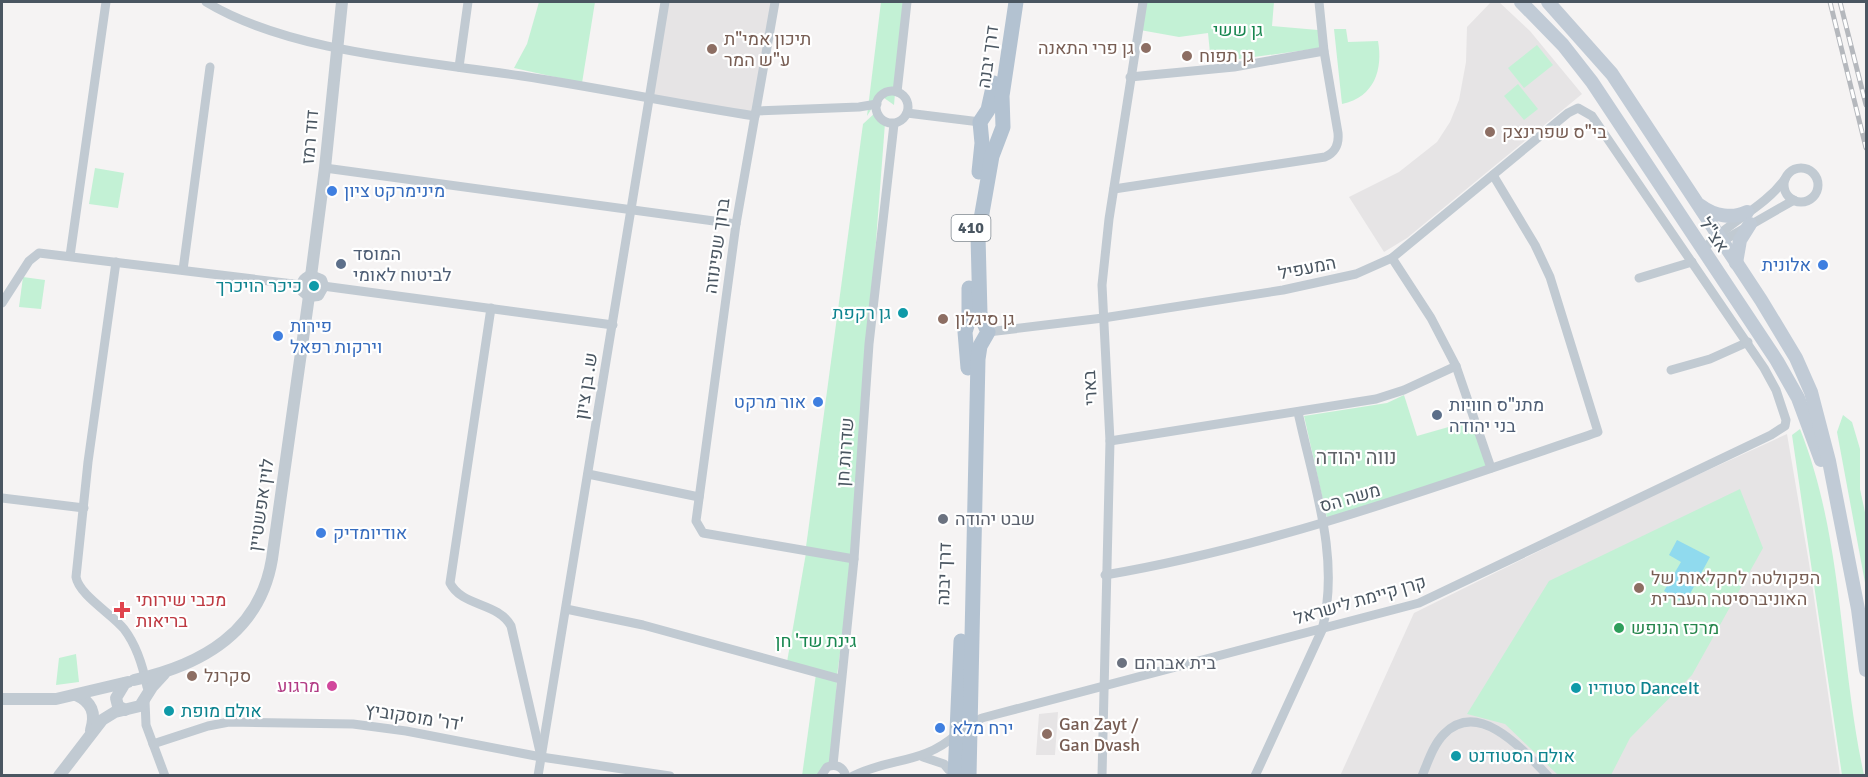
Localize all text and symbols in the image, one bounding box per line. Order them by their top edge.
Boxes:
park label: גן ששי [1213,19,1263,41]
street label: דרך יבנה [973,24,1003,90]
place label: תיכון אמי"ת ע"ש המר [724,28,811,71]
place label: גן פרי התאנה [1038,37,1134,59]
marker: גן פרי התאנה [1139,41,1153,55]
marker: תיכון אמי"ת ע"ש המר [705,42,719,56]
place label: גן תפוח [1199,45,1254,67]
marker: גן תפוח [1180,49,1194,63]
street label: דוד רמז [297,109,323,165]
place label: בי"ס שפרינצק [1502,121,1607,143]
marker: בי"ס שפרינצק [1483,125,1497,139]
place label: מינימרקט ציון [344,180,445,202]
marker: מינימרקט ציון [325,184,339,198]
street label: ברוך שפינוזה [699,196,735,295]
street label: אצ"ל [1694,213,1734,257]
road number: 410 [952,215,990,241]
place label: המוסד לביטוח לאומי [353,243,451,286]
street label: המעפיל [1276,252,1338,284]
place label: אלונית [1762,254,1811,276]
marker: המוסד לביטוח לאומי [334,257,348,271]
marker: אלונית [1816,258,1830,272]
place label: כיכר הויכרך [216,275,302,297]
marker: כיכר הויכרך [307,279,321,293]
place label: גן רקפת [832,302,891,324]
marker: גן רקפת [896,306,910,320]
place label: גן סיגלון [955,308,1015,330]
marker: גן סיגלון [936,312,950,326]
place label: פירות וירקות רפאל [290,315,382,358]
marker: פירות וירקות רפאל [271,329,285,343]
street label: ש. בן ציון [570,351,602,421]
street label: בארי [1078,369,1102,406]
place label: אור מרקט [734,391,806,413]
place label: מתנ"ס חוויות בני יהודה [1449,394,1544,437]
marker: אור מרקט [811,395,825,409]
marker: מתנ"ס חוויות בני יהודה [1430,408,1444,422]
street label: שדרות חן [832,417,858,487]
district label: נווה יהודה [1315,445,1397,470]
street label: לוין אפשטיין [244,457,278,553]
street label: משה הס [1317,479,1383,517]
place label: שבט יהודה [955,508,1035,530]
marker: שבט יהודה [936,512,950,526]
place label: אודיומדיק [333,522,407,544]
marker: אודיומדיק [314,526,328,540]
street label: דרך יבנה [932,542,956,606]
place label: הפקולטה לחקלאות של האוניברסיטה העברית [1651,567,1820,610]
street label: קרן קיימת לישראל [1291,571,1429,629]
marker: הפקולטה לחקלאות של האוניברסיטה העברית [1632,581,1646,595]
place label: מכבי שירותי בריאות [136,589,227,632]
marker: מכבי שירותי בריאות [113,601,131,619]
place label: מרכז הנופש [1631,617,1719,639]
marker: מרכז הנופש [1612,621,1626,635]
park label: גינת שד' חן [775,630,857,652]
place label: בית אברהם [1134,652,1217,674]
marker: בית אברהם [1115,656,1129,670]
place label: סקרנל [204,665,251,687]
marker: סקרנל [185,669,199,683]
place label: מרגוע [277,675,320,697]
place label: סטודיו DanceIt [1588,677,1699,699]
marker: מרגוע [325,679,339,693]
marker: סטודיו DanceIt [1569,681,1583,695]
street label: דר' מוסקוביץ' [363,698,465,736]
place label: אולם מופת [181,700,262,722]
marker: אולם מופת [162,704,176,718]
place label: Gan Zayt / Gan Dvash [1059,713,1140,756]
place label: ירח מלא [952,717,1013,739]
marker: ירח מלא [933,721,947,735]
marker: Gan Zayt / Gan Dvash [1040,727,1054,741]
place label: אולם הסטודנט [1468,745,1575,767]
marker: אולם הסטודנט [1449,749,1463,763]

